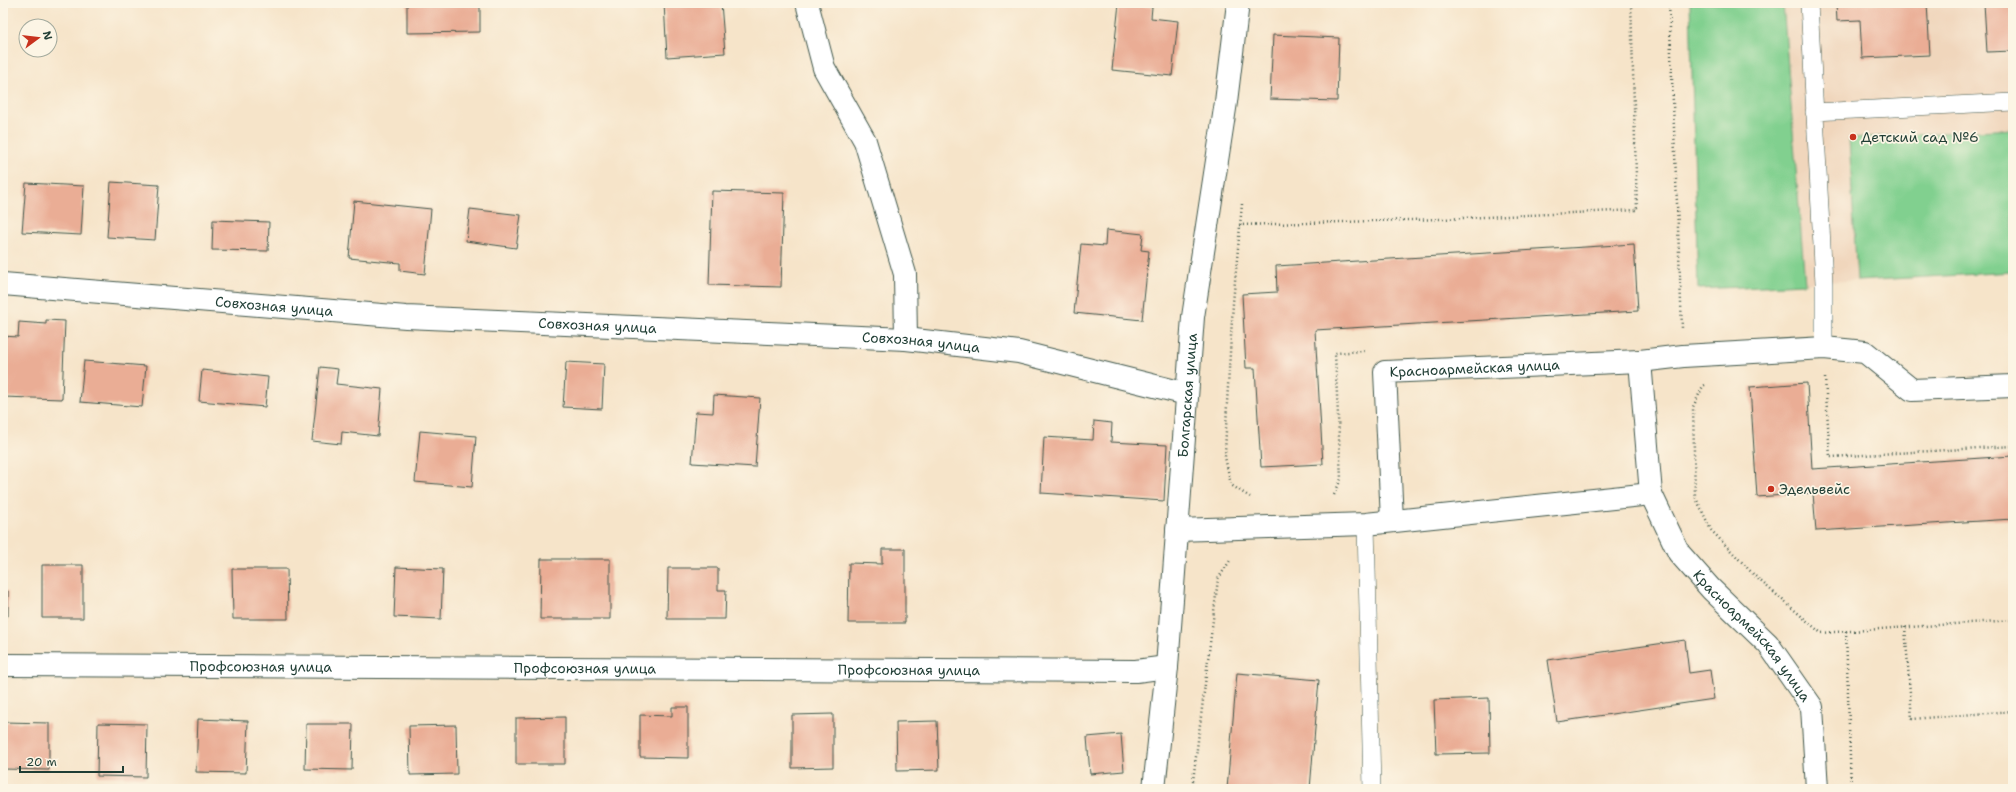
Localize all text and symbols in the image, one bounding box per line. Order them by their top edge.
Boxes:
north arrow [18,18,58,58]
text: N [39,29,56,42]
place label: Детский сад №6 [1861,128,1979,146]
marker: Детский сад №6 [1848,132,1858,142]
street label: Совхозная улица [214,292,334,320]
street label: Совхозная улица [538,314,657,337]
street label: Совхозная улица [862,328,981,356]
street label: Болгарская улица [1174,332,1201,458]
street label: Красноармейская улица [1389,355,1561,381]
place label: Эдельвейс [1779,480,1850,498]
marker: Эдельвейс [1766,484,1776,494]
street label: Красноармейская улица [1689,566,1815,706]
street label: Профсоюзная улица [190,657,332,676]
street label: Профсоюзная улица [514,659,656,677]
street label: Профсоюзная улица [838,660,980,679]
scale bar [20,748,123,774]
text: 20 m [26,754,57,770]

